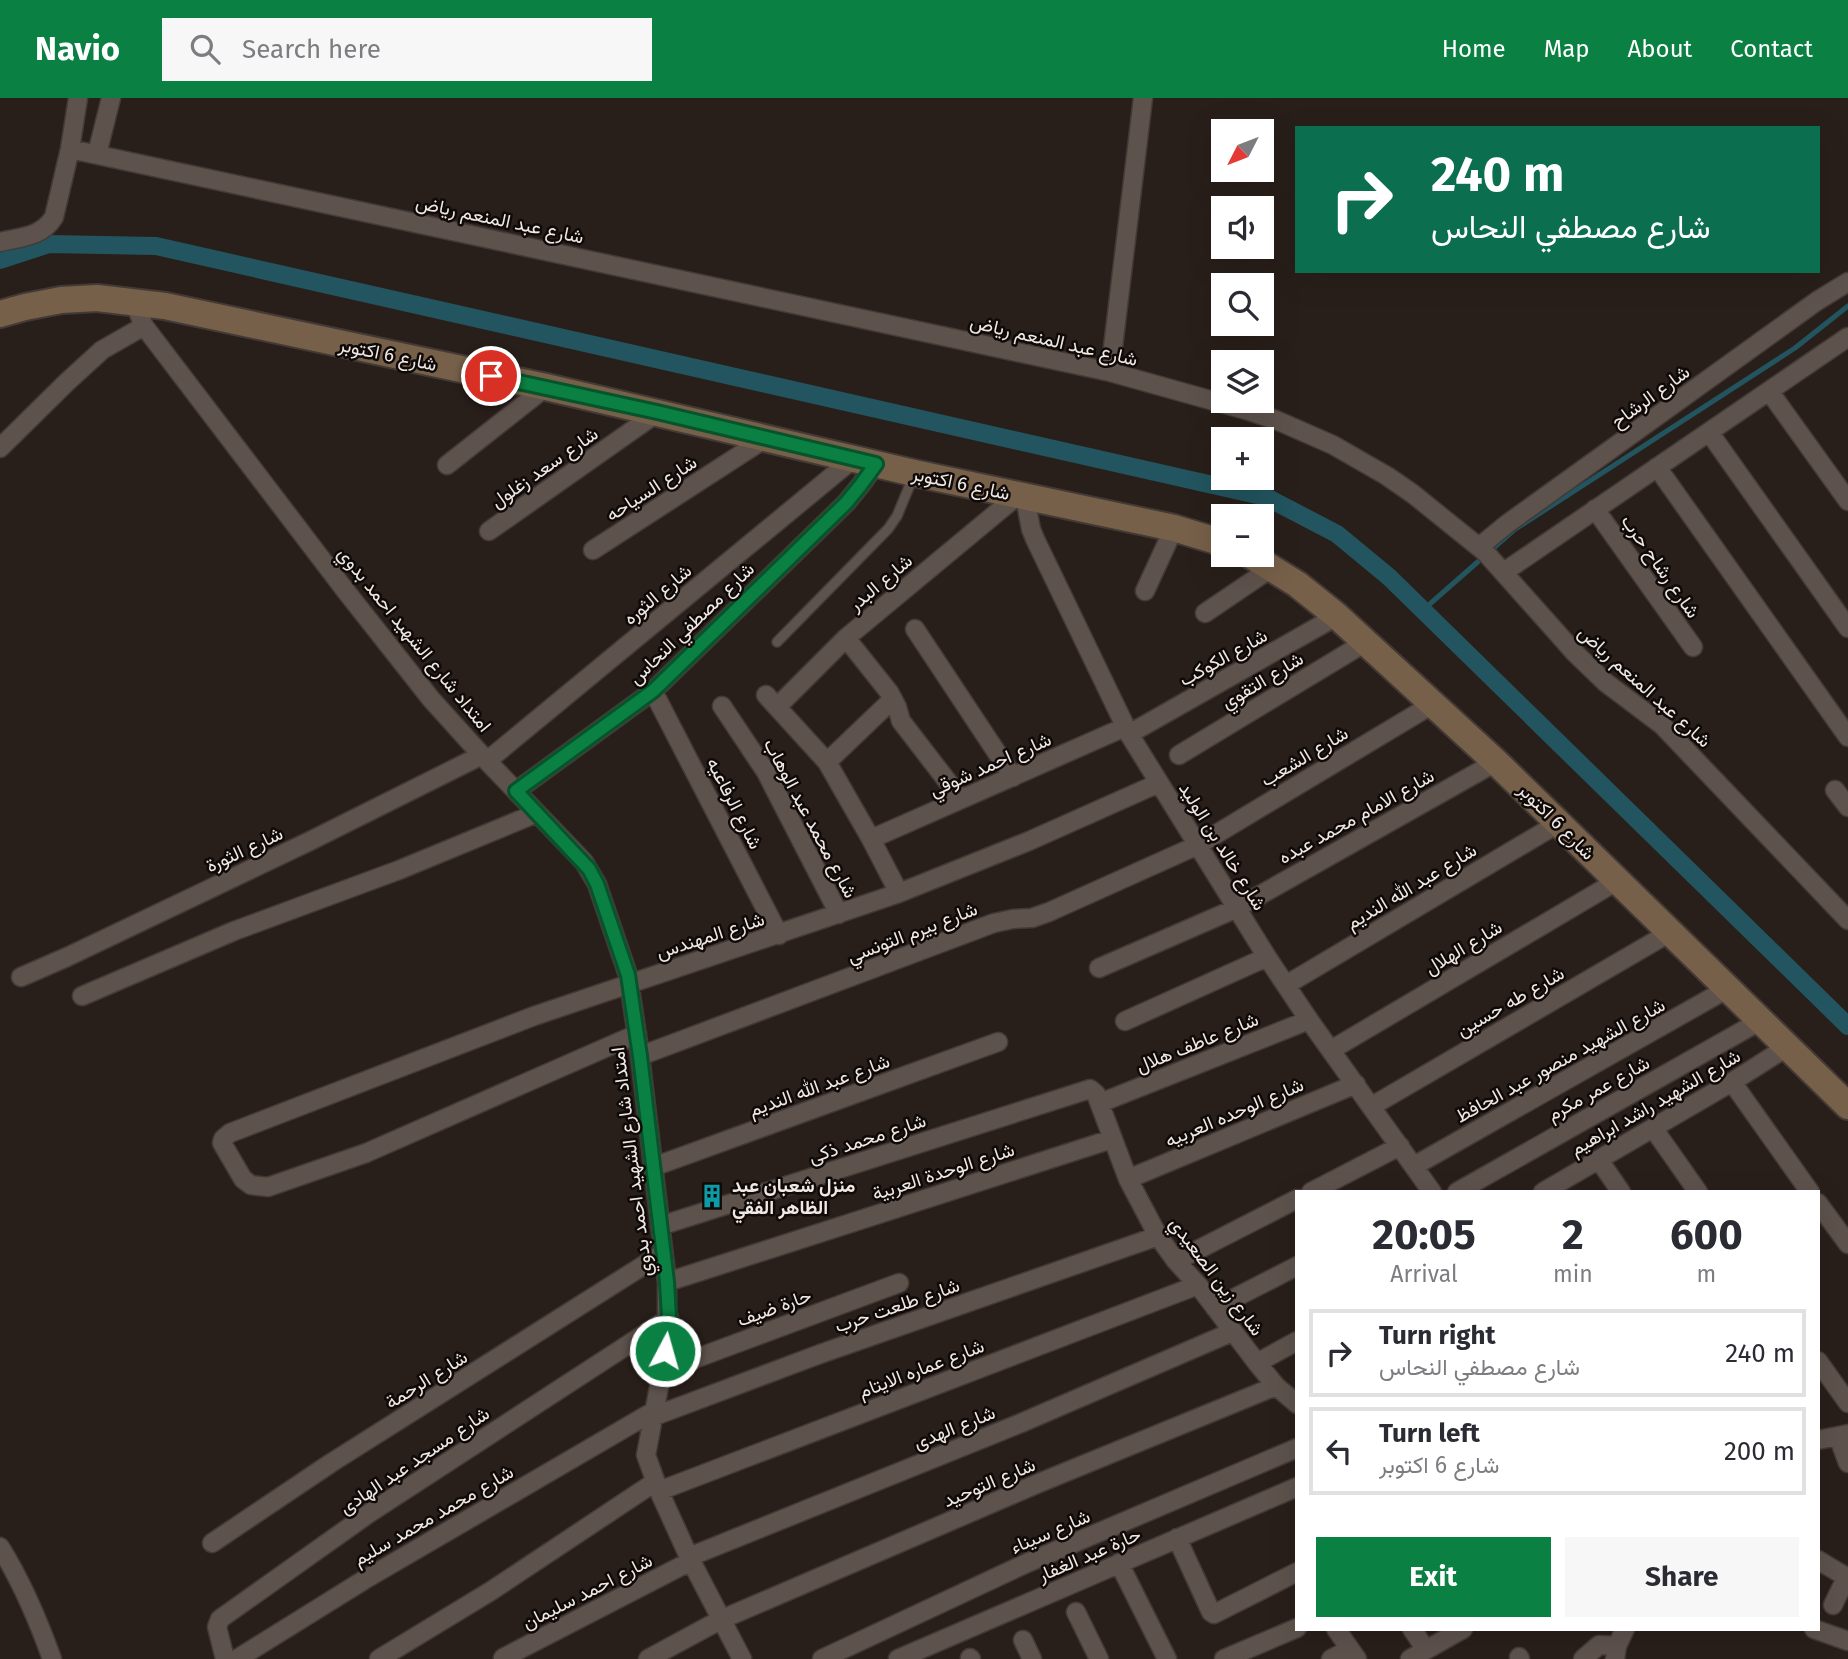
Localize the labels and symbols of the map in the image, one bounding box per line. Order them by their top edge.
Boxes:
north arrow [1211,119,1274,182]
street label: شارع عبد المنعم رياض [414,190,586,250]
street label: شارع عبد المنعم رياض [968,310,1140,372]
street label: شارع 6 اكتوبر [336,333,439,377]
pin [461,346,521,406]
street label: شارع الرشاح [1606,360,1695,433]
street label: شارع سعد زغلول [486,422,603,514]
street label: شارع السياحه [602,451,702,527]
street label: شارع 6 اكتوبر [909,462,1012,506]
street label: شارع رشاح حرب [1616,510,1705,623]
street label: امتداد شارع الشهيد احمد بدوي [330,542,496,739]
street label: شارع البدر [843,549,918,617]
street label: شارع مصطفي النحاس [624,557,762,692]
street label: شارع الثوره [618,559,697,630]
street label: شارع عبد المنعم رياض [1573,621,1716,753]
street label: شارع الكوكب [1175,624,1272,692]
street label: شارع التقوي [1217,647,1310,717]
street label: شارع الشعب [1256,721,1353,792]
street label: شارع احمد شوقي [926,727,1056,805]
street label: شارع محمد عبد الوهاب [758,735,862,902]
street label: شارع الرفاعيه [701,754,767,853]
street label: شارع الامام محمد عبده [1274,764,1439,870]
street label: شارع 6 اكتوبر [1512,777,1600,865]
street label: شارع خالد بن الوليد [1173,778,1271,915]
street label: شارع الثورة [202,822,287,878]
street label: شارع عبد الله النديم [1342,838,1481,935]
street label: شارع بيرم التونسي [844,897,982,972]
street label: شارع المهندس [653,907,767,965]
street label: شارع الهلال [1420,915,1507,980]
street label: شارع طه حسين [1452,961,1569,1042]
street label: شارع الشهيد منصور عبد الحافظ [1451,993,1670,1129]
street label: شارع عاطف هلال [1133,1007,1262,1078]
street label: شارع الشهيد راشد ابراهيم [1566,1044,1745,1162]
street label: امتداد شارع الشهيد احمد بدوي [606,1045,661,1278]
street label: شارع عبد الله النديم [746,1049,893,1123]
street label: شارع عمر مكرم [1543,1051,1654,1127]
street label: شارع الوحده العربيه [1161,1073,1307,1153]
street label: شارع محمد ذكى [806,1109,929,1169]
street label: شارع الوحدة العربية [869,1138,1018,1206]
place label: منزل شعبان عبد الظاهر الفقي [732,1174,855,1224]
building icon: منزل شعبان عبد الظاهر الفقي [698,1182,726,1210]
street label: شارع زين الصعيدي [1161,1212,1269,1343]
street label: شارع طلعت حرب [832,1273,963,1339]
street label: حارة ضيف [734,1283,814,1331]
position arrow [628,1314,702,1388]
street label: شارع عماره الايتام [855,1334,988,1404]
street label: شارع الرحمة [381,1345,472,1415]
street label: شارع الهدى [910,1401,999,1455]
street label: شارع مسجد عبد الهادى [335,1402,494,1520]
street label: شارع التوحيد [940,1453,1039,1513]
street label: شارع محمد محمد سليم [349,1460,518,1572]
street label: شارع سيناء [1007,1504,1094,1559]
street label: حارة عبد الغفار [1033,1522,1144,1587]
street label: شارع احمد سليمان [518,1549,657,1635]

